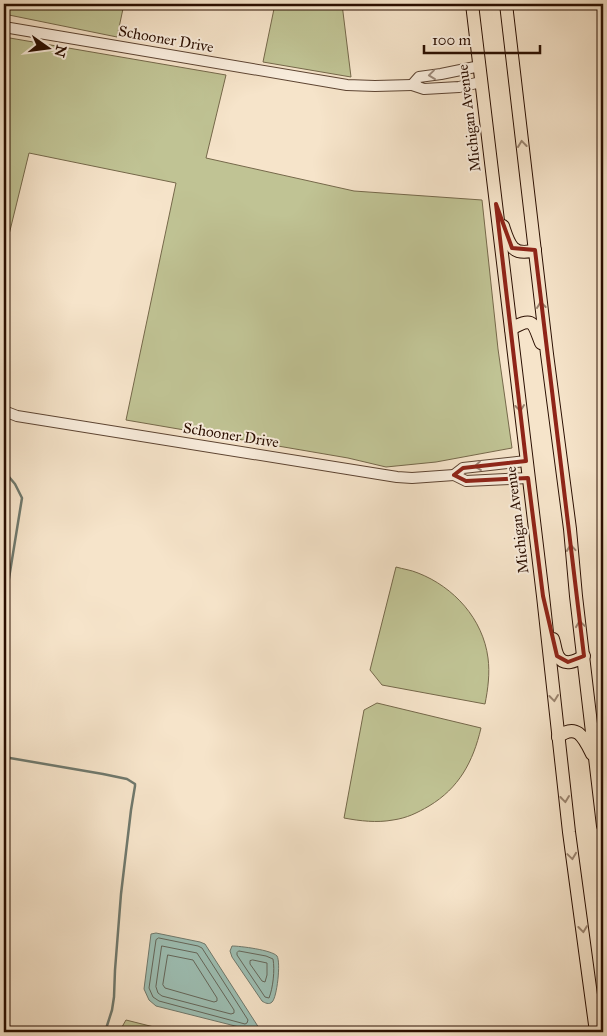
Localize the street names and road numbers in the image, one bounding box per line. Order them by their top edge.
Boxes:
street label: Schooner Drive [117,22,215,56]
street label: Michigan Avenue [453,63,485,173]
street label: Schooner Drive [182,419,280,451]
street label: Michigan Avenue [501,465,533,575]

